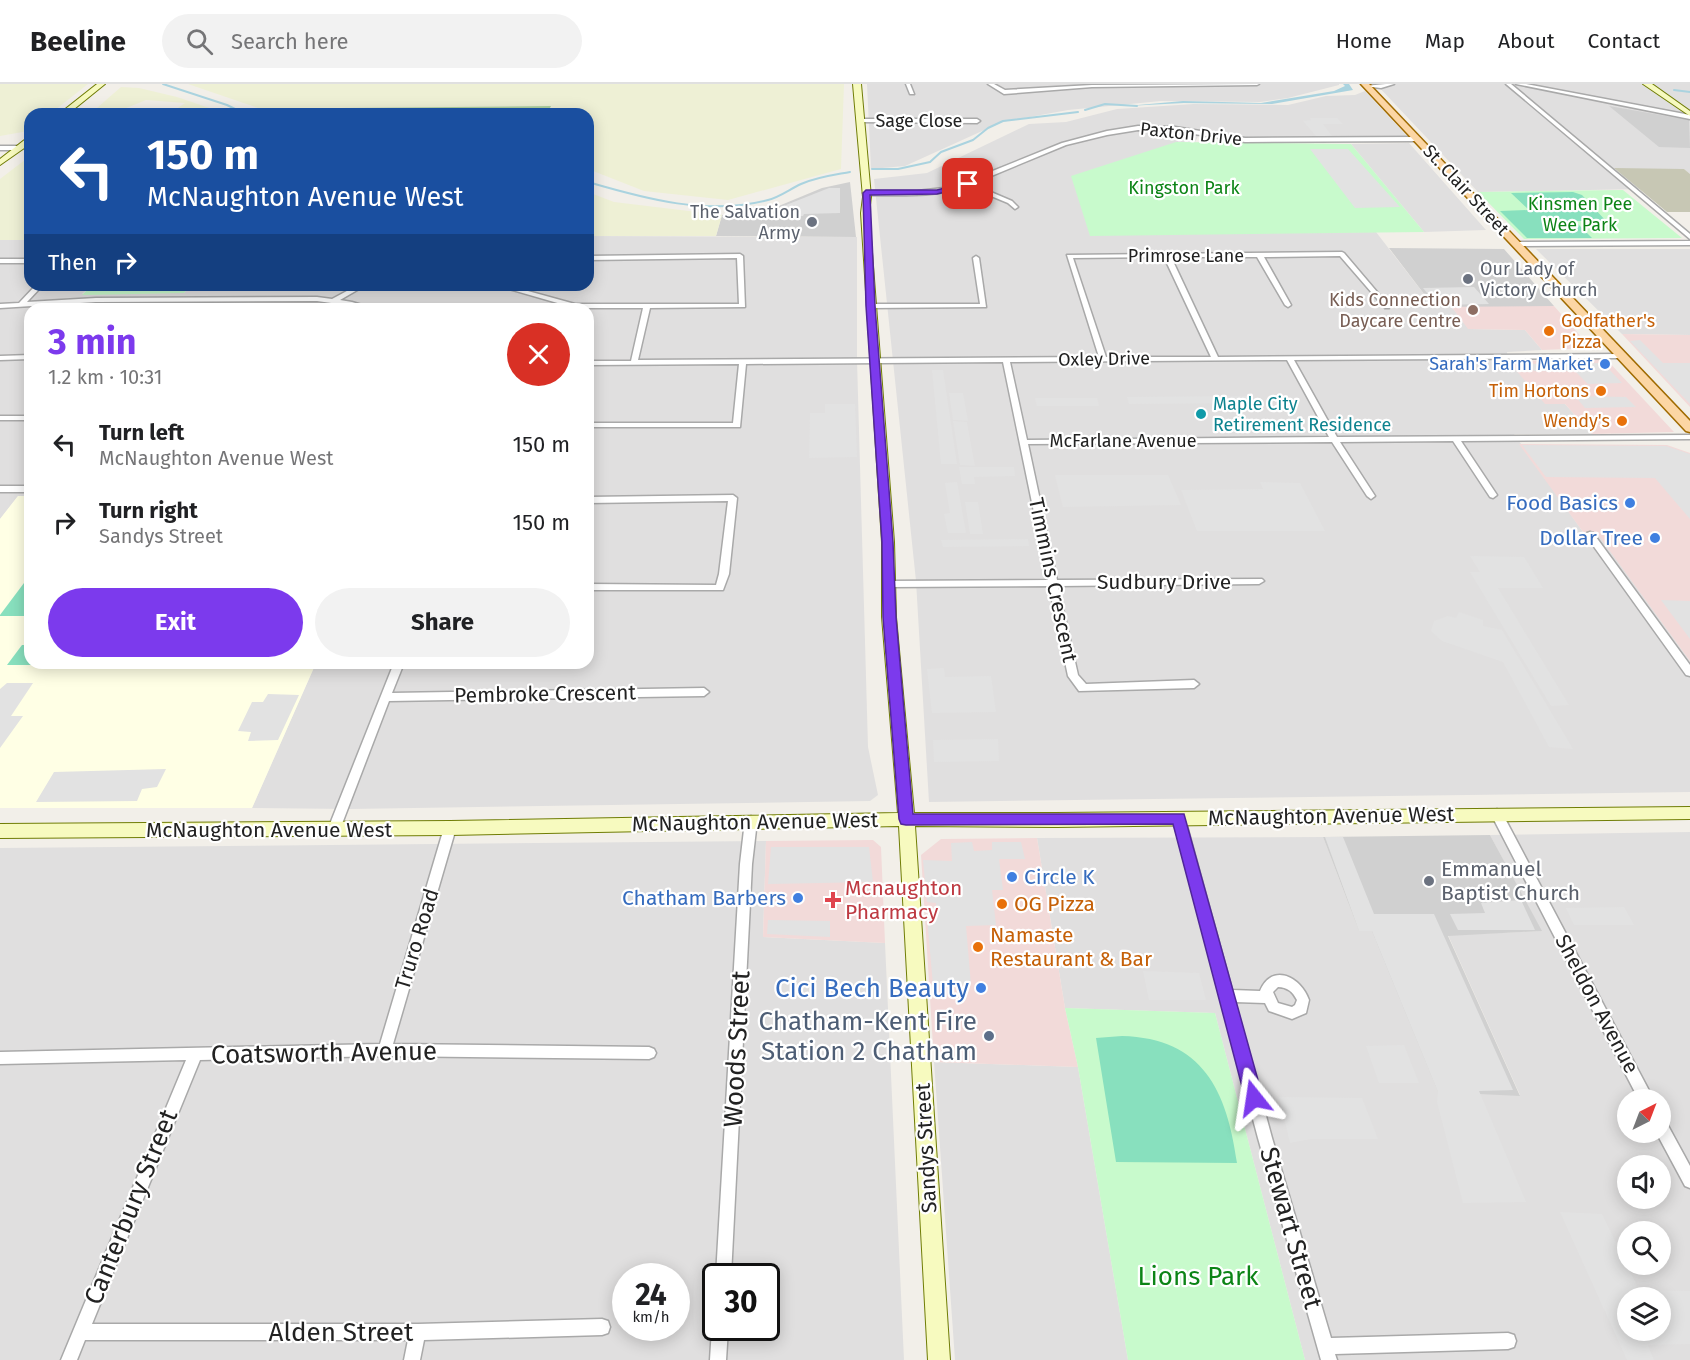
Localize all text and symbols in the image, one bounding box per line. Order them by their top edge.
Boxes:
search box [162,14,582,68]
text: Beeline [30,25,126,58]
icon: search [183,25,216,58]
text: Search here [231,28,349,55]
text: Home [1336,28,1392,54]
text: Map [1425,28,1465,54]
text: About [1498,28,1555,54]
text: Contact [1588,28,1660,54]
street label: Sage Close [876,110,962,132]
street label: Paxton Drive [1139,118,1243,150]
text: 150 m [147,130,259,180]
icon: left [48,132,126,210]
street label: St. Clair Street [1418,140,1514,240]
pin [942,158,993,209]
icon: arrive [951,167,984,200]
park label: Kingston Park [1128,177,1240,199]
text: McNaughton Avenue West [147,181,464,213]
park label: Kinsmen Pee Wee Park [1528,193,1632,236]
place label: The Salvation Army [690,201,800,244]
marker: The Salvation Army [805,215,819,229]
street label: Primrose Lane [1128,245,1244,267]
icon: right [109,246,142,279]
text: Then [48,249,97,276]
place label: Our Lady of Victory Church [1480,258,1598,301]
marker: Our Lady of Victory Church [1461,272,1475,286]
place label: Kids Connection Daycare Centre [1329,289,1461,332]
marker: Kids Connection Daycare Centre [1466,303,1480,317]
place label: Godfather's Pizza [1561,310,1655,353]
text: 3 min [48,320,137,364]
button: close [507,323,570,386]
marker: Godfather's Pizza [1542,324,1556,338]
street label: Oxley Drive [1058,347,1150,371]
place label: Sarah's Farm Market [1429,353,1593,375]
marker: Sarah's Farm Market [1598,357,1612,371]
text: 1.2 km · 10:31 [48,365,162,389]
place label: Tim Hortons [1489,380,1589,402]
marker: Tim Hortons [1594,384,1608,398]
place label: Maple City Retirement Residence [1213,393,1391,436]
marker: Maple City Retirement Residence [1194,407,1208,421]
place label: Wendy's [1543,410,1610,432]
marker: Wendy's [1615,414,1629,428]
text: Turn left [99,419,184,446]
icon: left [48,428,81,461]
street label: McFarlane Avenue [1050,430,1196,452]
text: 150 m [512,431,570,458]
text: McNaughton Avenue West [99,446,334,470]
place label: Food Basics [1506,490,1618,516]
street label: Timmins Crescent [1023,495,1083,665]
marker: Food Basics [1623,496,1637,510]
text: Turn right [99,497,198,524]
icon: right [48,506,81,539]
text: 150 m [512,509,570,536]
text: Sandys Street [99,524,223,548]
place label: Dollar Tree [1539,525,1643,551]
marker: Dollar Tree [1648,531,1662,545]
street label: Sudbury Drive [1097,569,1231,595]
button: Exit [48,588,303,657]
button: Share [315,588,570,657]
street label: Pembroke Crescent [454,679,637,709]
street label: McNaughton Avenue West [1208,801,1455,831]
street label: McNaughton Avenue West [632,807,879,837]
street label: McNaughton Avenue West [146,817,393,843]
place label: Emmanuel Baptist Church [1441,856,1580,906]
place label: Circle K [1024,864,1095,890]
marker: Circle K [1005,870,1019,884]
marker: Emmanuel Baptist Church [1422,874,1436,888]
place label: Mcnaughton Pharmacy [845,875,962,925]
street label: Truro Road [389,885,445,993]
place label: Chatham Barbers [622,885,786,911]
marker: Chatham Barbers [791,891,805,905]
place label: OG Pizza [1014,891,1095,917]
marker: Mcnaughton Pharmacy [826,893,840,907]
marker: OG Pizza [995,897,1009,911]
place label: Namaste Restaurant & Bar [990,922,1152,972]
street label: Sheldon Avenue [1549,930,1645,1078]
marker: Namaste Restaurant & Bar [971,940,985,954]
street label: Woods Street [717,969,757,1128]
place label: Cici Bech Beauty [775,973,969,1004]
marker: Cici Bech Beauty [974,981,988,995]
place label: Chatham-Kent Fire Station 2 Chatham [759,1006,977,1067]
marker: Chatham-Kent Fire Station 2 Chatham [982,1029,996,1043]
street label: Coatsworth Avenue [211,1036,437,1070]
position arrow [1222,1066,1286,1130]
street label: Sandys Street [910,1082,942,1214]
north arrow [1617,1089,1671,1143]
map controls [1617,1089,1671,1341]
street label: Canterbury Street [78,1104,185,1309]
street label: Stewart Street [1253,1144,1329,1313]
button: sound [1617,1155,1671,1209]
button: search [1617,1221,1671,1275]
park label: Lions Park [1138,1261,1259,1292]
speed limit sign: 30 [702,1263,780,1341]
text: 24 [635,1277,667,1313]
button: layers [1617,1287,1671,1341]
text: km/h [632,1308,670,1326]
street label: Alden Street [269,1317,414,1348]

